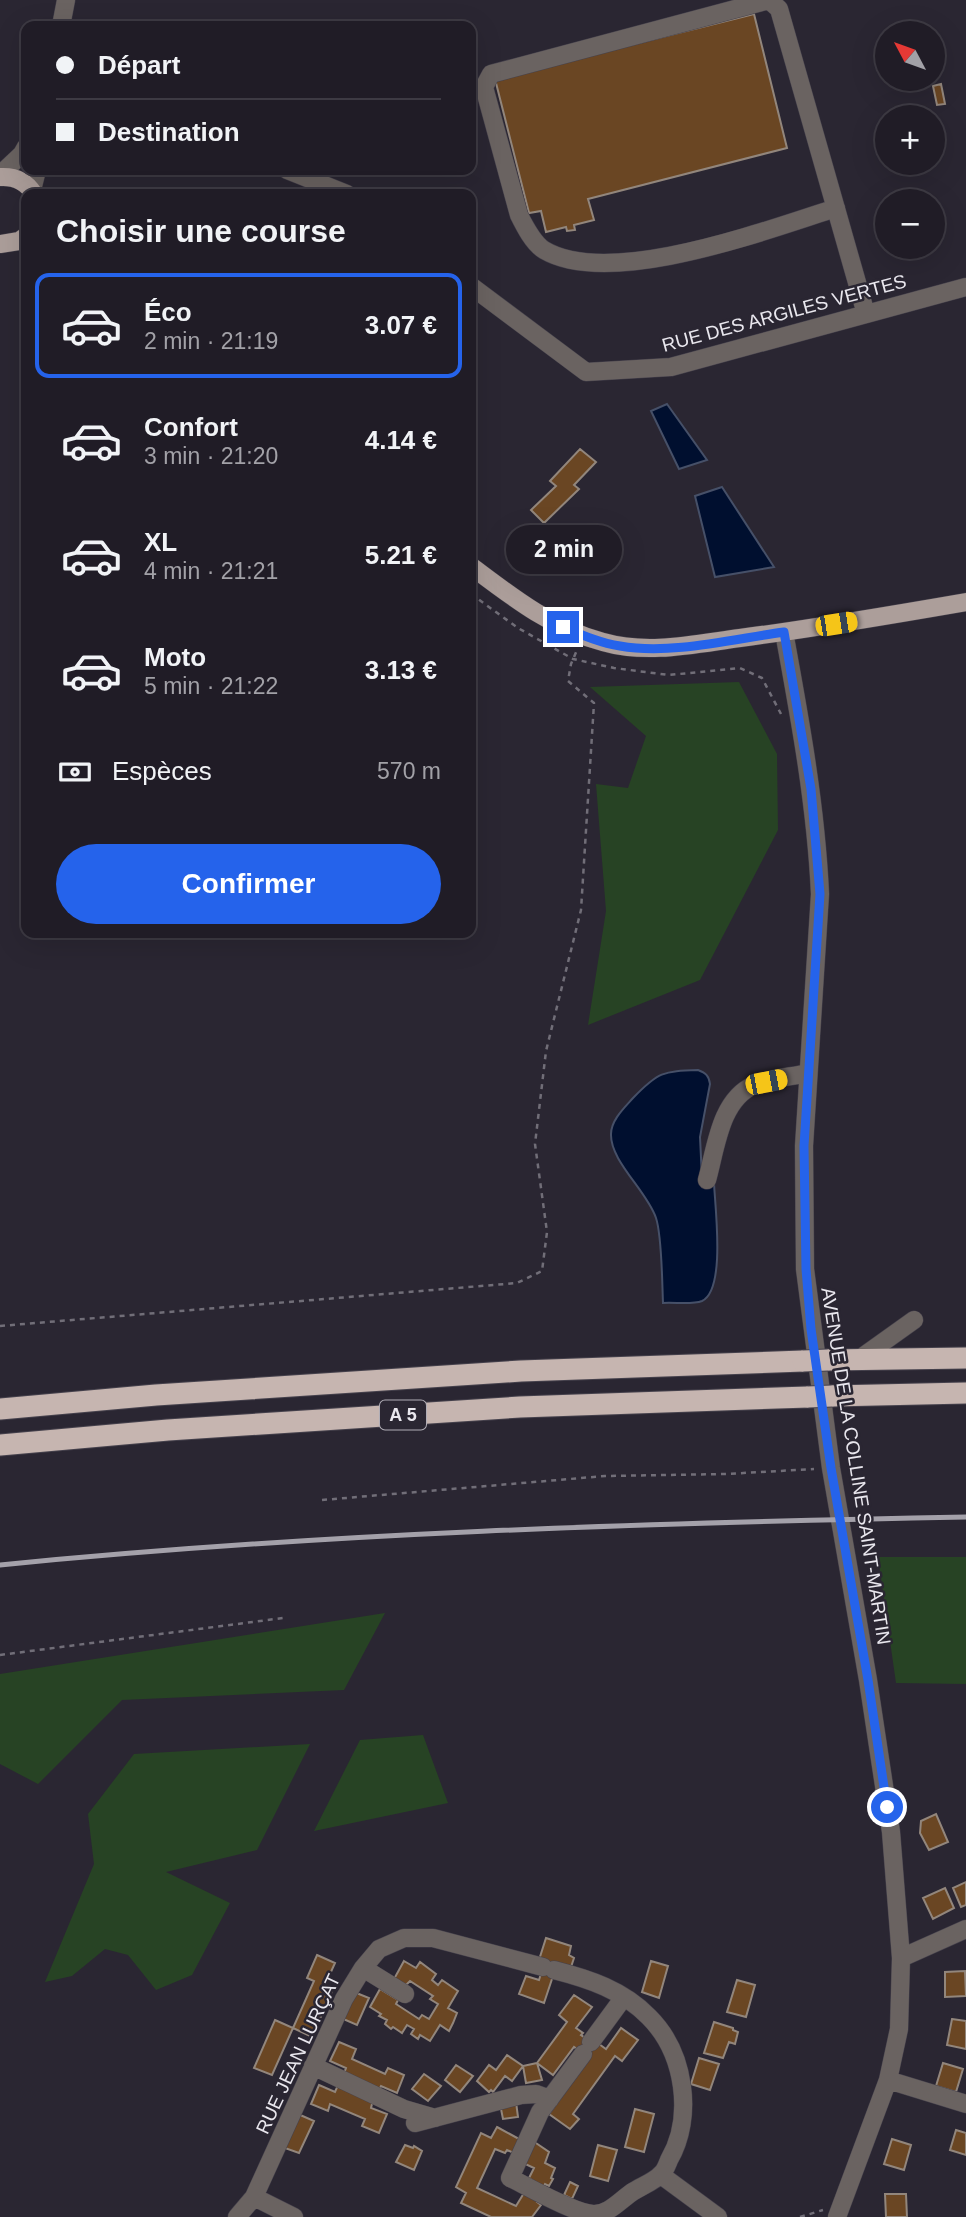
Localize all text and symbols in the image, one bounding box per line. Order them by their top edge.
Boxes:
north arrow [875,21,945,91]
map controls [875,21,945,259]
text: Départ [98,50,180,80]
button: + [875,105,945,175]
text: Destination [98,117,240,147]
button: − [875,189,945,259]
text: Choisir une course [56,213,346,249]
street label: RUE DES ARGILES VERTES [660,270,908,356]
icon: car [60,294,123,357]
text: Éco [144,297,192,327]
text: 3.07 € [365,310,437,340]
text: 2 min · 21:19 [144,328,278,354]
icon: car [60,409,123,472]
text: Confort [144,412,238,442]
text: 4.14 € [365,425,437,455]
text: 3 min · 21:20 [144,443,278,469]
icon: car [60,524,123,587]
callout: 2 min [505,526,621,574]
text: XL [144,527,177,557]
text: 2 min [534,536,594,562]
text: 5.21 € [365,540,437,570]
text: 4 min · 21:21 [144,558,278,584]
car [814,610,859,638]
route end [547,611,579,643]
icon: car [60,639,123,702]
text: Moto [144,642,206,672]
text: 3.13 € [365,655,437,685]
text: 5 min · 21:22 [144,673,278,699]
icon: cash [56,753,94,791]
text: Espèces [112,756,212,786]
text: 570 m [377,758,441,784]
button: Confirmer [56,844,441,924]
car [744,1068,789,1096]
street label: AVENUE DE LA COLLINE SAINT-MARTIN [817,1286,895,1646]
road number: A 5 [380,1400,426,1430]
route start [871,1791,903,1823]
street label: RUE JEAN LURÇAT [252,1970,344,2137]

